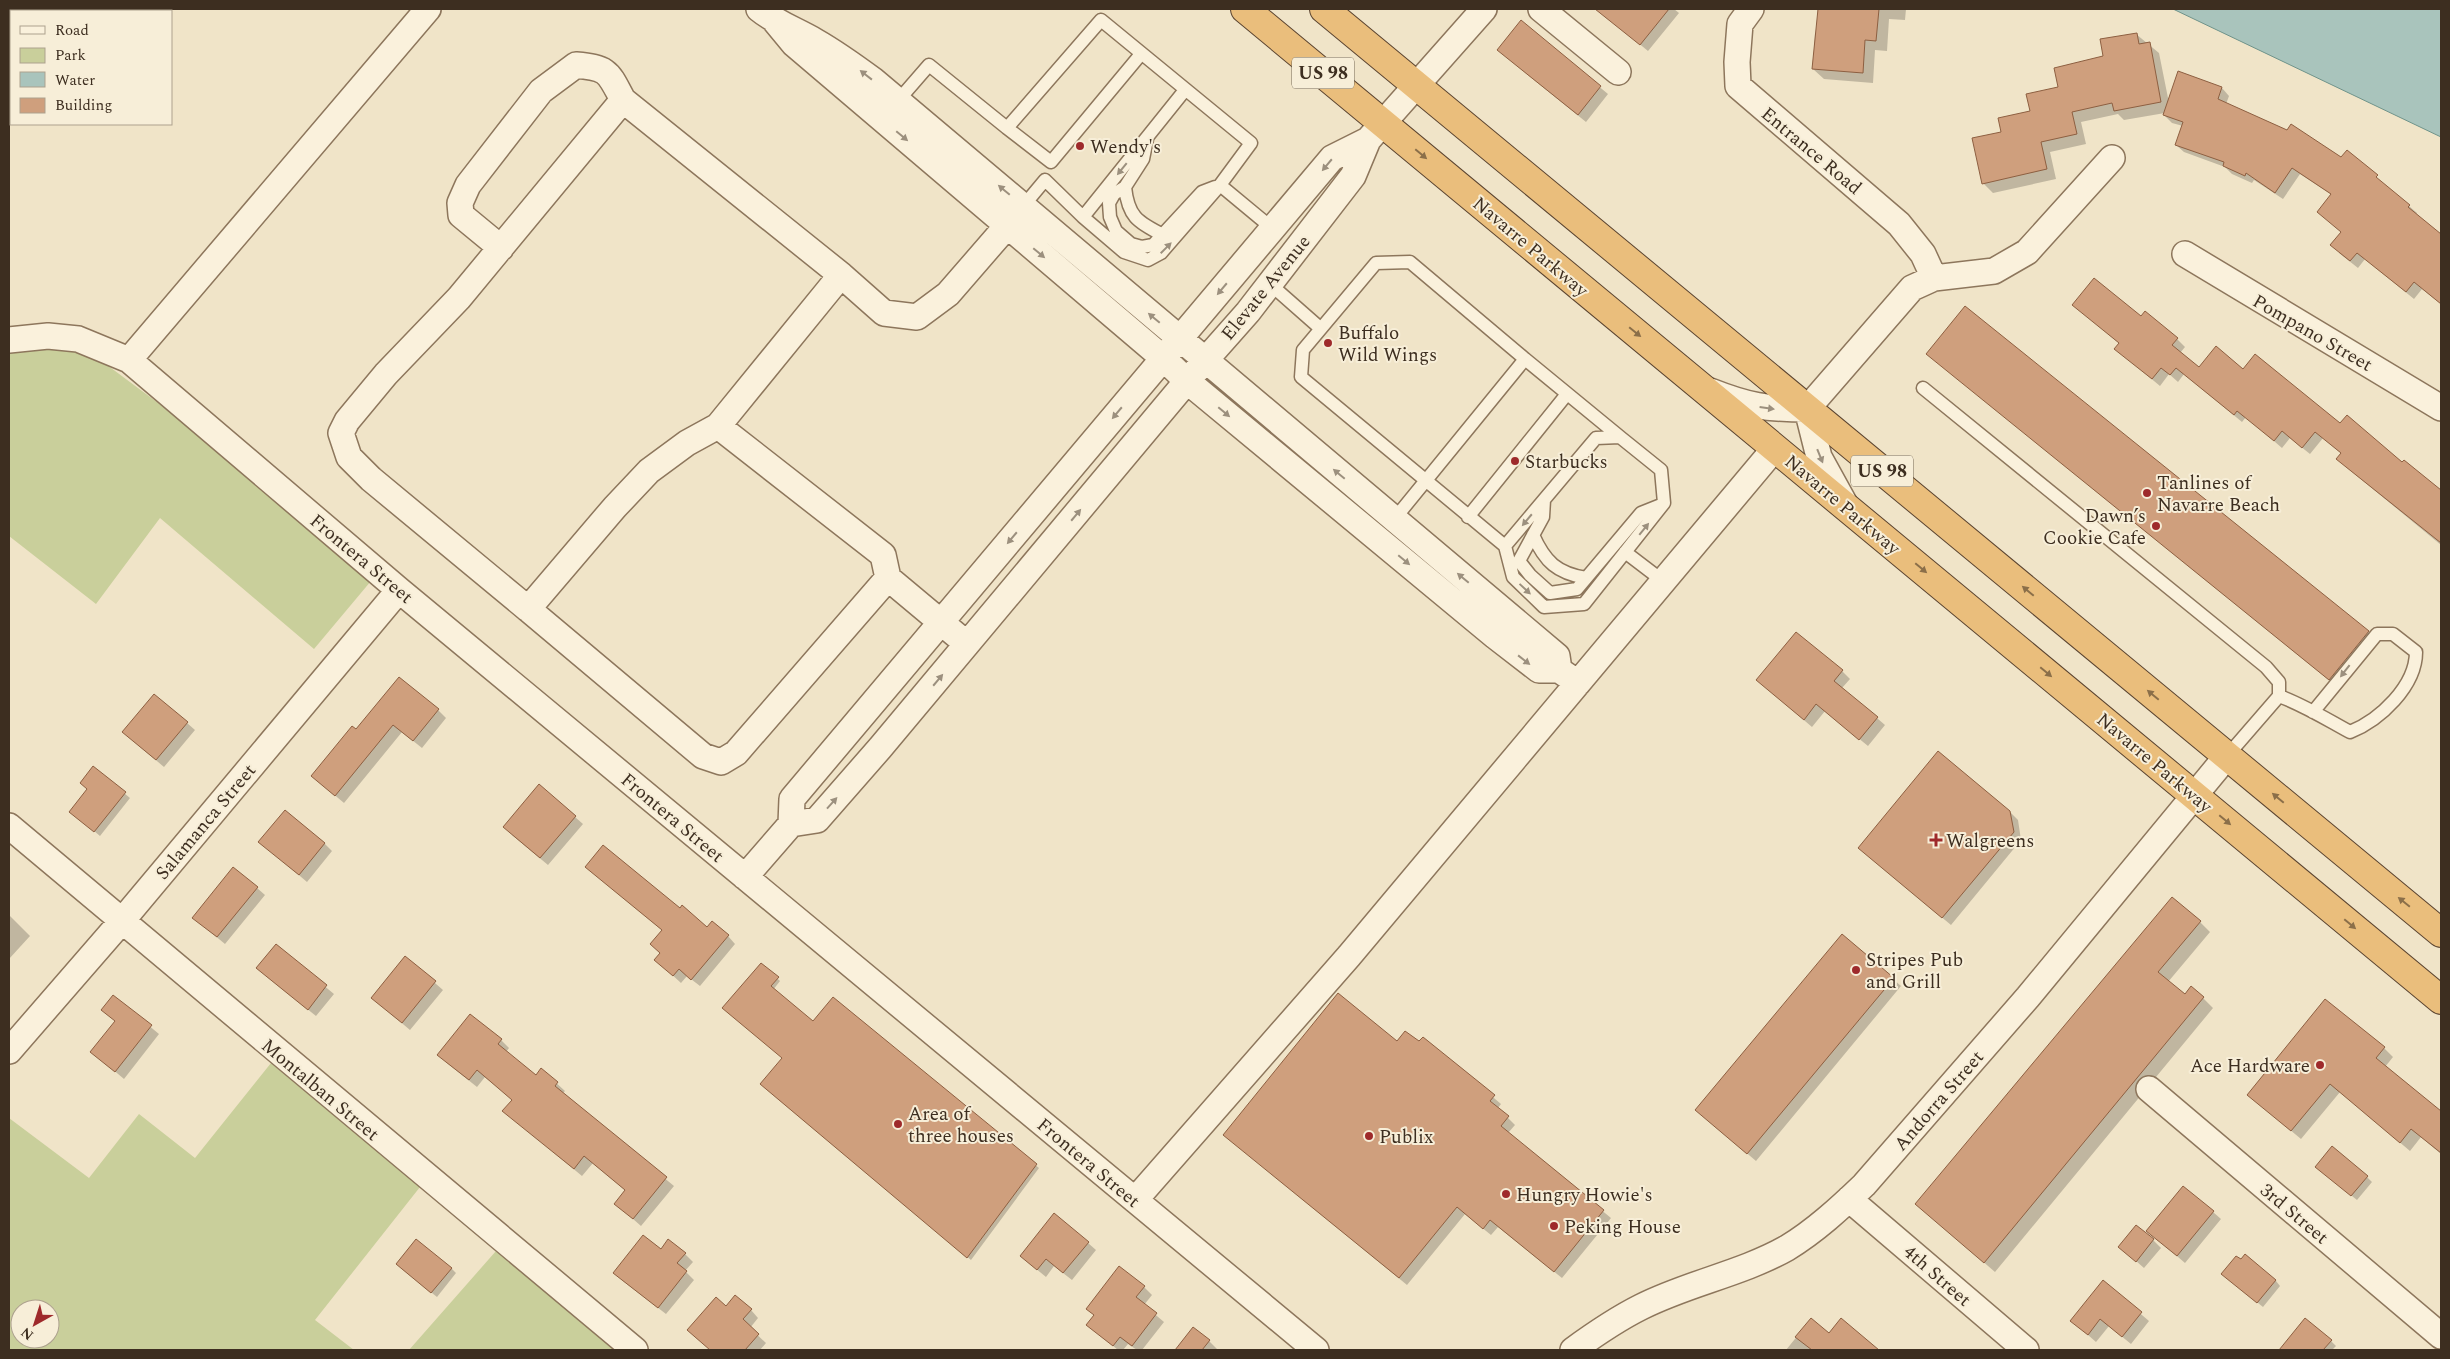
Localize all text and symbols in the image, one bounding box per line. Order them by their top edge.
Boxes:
legend [10,10,172,125]
text: Road [55,19,89,42]
text: Park [55,44,86,67]
road number: US 98 [1292,58,1354,88]
text: Water [55,69,95,92]
one-way arrow [860,69,873,80]
text: Building [55,94,112,117]
street label: Entrance Road [1754,100,1868,202]
one-way arrow [895,130,907,142]
place label: Wendy's [1090,133,1161,162]
marker: Wendy's [1074,140,1086,152]
one-way arrow [1414,149,1427,160]
one-way arrow [1321,158,1332,171]
one-way arrow [1116,162,1127,175]
one-way arrow [997,185,1010,196]
street label: Navarre Parkway [1466,190,1595,305]
street label: Elevate Avenue [1214,229,1318,347]
one-way arrow [1159,242,1171,254]
one-way arrow [1032,247,1045,258]
one-way arrow [1216,282,1227,295]
street label: Pompano Street [2247,287,2378,380]
one-way arrow [1149,312,1161,324]
place label: Buffalo Wild Wings [1338,319,1437,370]
one-way arrow [1628,327,1641,338]
marker: Buffalo Wild Wings [1322,337,1334,349]
one-way arrow [1759,404,1775,412]
one-way arrow [1111,407,1123,419]
one-way arrow [1218,407,1231,418]
place label: Starbucks [1525,448,1608,477]
street label: Navarre Parkway [1778,448,1907,563]
one-way arrow [1816,449,1824,464]
marker: Starbucks [1509,455,1521,467]
road number: US 98 [1851,456,1913,486]
one-way arrow [1333,468,1346,479]
place label: Tanlines of Navarre Beach [2157,469,2280,520]
marker: Tanlines of Navarre Beach [2141,487,2153,499]
place label: Dawn’s Cookie Cafe [2043,502,2146,553]
street label: Frontera Street [303,507,419,611]
one-way arrow [1070,508,1081,521]
one-way arrow [1522,514,1533,527]
marker: Dawn’s Cookie Cafe [2150,520,2162,532]
one-way arrow [1639,522,1650,535]
one-way arrow [1007,531,1018,544]
one-way arrow [1397,555,1410,566]
one-way arrow [1914,562,1926,574]
one-way arrow [1457,573,1470,584]
one-way arrow [1518,583,1530,595]
one-way arrow [2022,586,2035,597]
one-way arrow [1518,654,1531,665]
one-way arrow [2340,664,2351,677]
one-way arrow [2039,666,2052,677]
one-way arrow [932,673,943,686]
one-way arrow [2147,689,2160,700]
street label: Navarre Parkway [2090,706,2219,821]
street label: Salamanca Street [149,757,264,886]
street label: Frontera Street [614,766,730,870]
one-way arrow [2272,793,2285,804]
one-way arrow [826,797,837,809]
one-way arrow [2218,814,2231,825]
place label: Walgreens [1946,827,2034,856]
marker: Walgreens [1930,834,1942,846]
one-way arrow [2397,896,2410,907]
one-way arrow [2343,918,2355,930]
place label: Stripes Pub and Grill [1866,946,1963,997]
marker: Stripes Pub and Grill [1850,964,1862,976]
street label: Montalban Street [255,1032,386,1149]
street label: Andorra Street [1887,1044,1991,1158]
place label: Ace Hardware [2190,1052,2310,1081]
marker: Ace Hardware [2314,1059,2326,1071]
place label: Area of three houses [908,1100,1014,1151]
street label: Frontera Street [1030,1111,1146,1215]
marker: Area of three houses [892,1118,904,1130]
place label: Publix [1379,1123,1433,1152]
marker: Publix [1363,1130,1375,1142]
street label: 3rd Street [2253,1177,2335,1252]
place label: Hungry Howie's [1516,1181,1653,1210]
marker: Hungry Howie's [1500,1188,1512,1200]
place label: Peking House [1564,1213,1681,1242]
marker: Peking House [1548,1220,1560,1232]
street label: 4th Street [1897,1238,1978,1314]
north arrow [10,1299,60,1349]
text: N [16,1322,38,1345]

